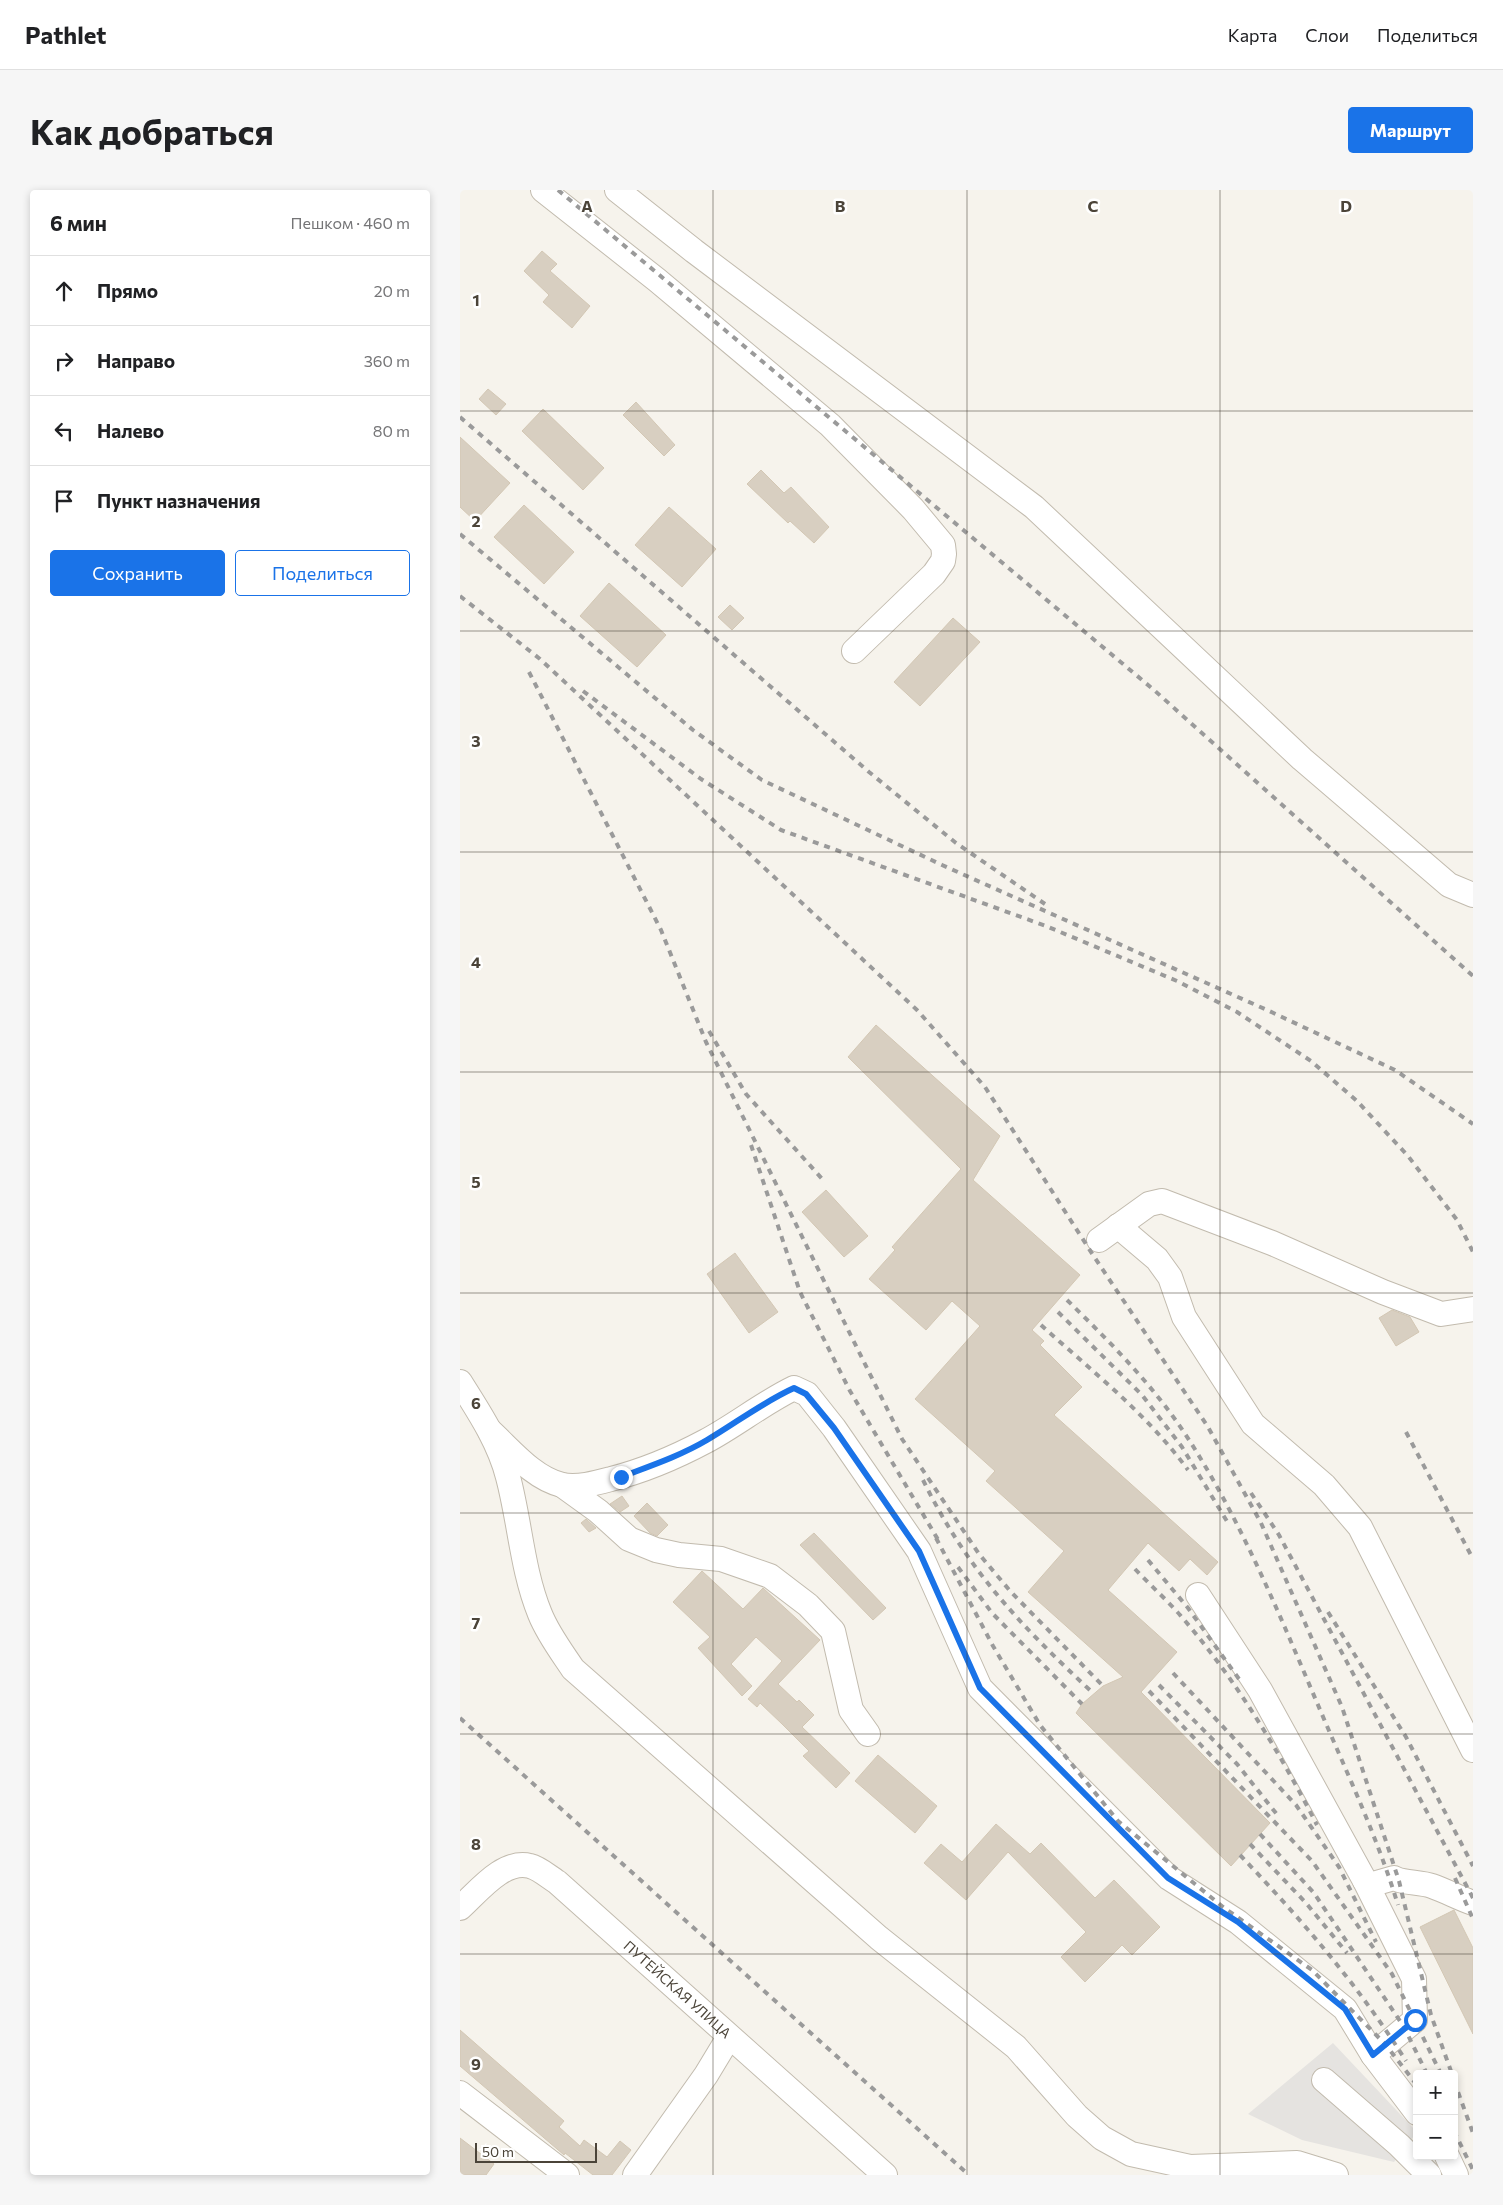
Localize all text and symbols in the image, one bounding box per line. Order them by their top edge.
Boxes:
text: Pathlet [25,20,106,49]
text: Карта [1228,24,1277,46]
text: Слои [1305,24,1349,46]
text: Поделиться [1377,24,1478,46]
button: Маршрут [1348,107,1473,153]
text: Как добраться [30,109,274,152]
text: A [581,196,593,215]
text: B [835,196,846,215]
text: C [1088,196,1099,215]
text: D [1340,196,1352,215]
text: 6 мин [50,210,107,235]
text: Пешком · 460 m [291,213,410,232]
icon: ahead [50,277,78,305]
text: Прямо [97,279,158,302]
text: 20 m [374,281,410,300]
text: 1 [472,290,480,309]
icon: right [50,347,78,375]
text: Направо [97,349,175,372]
text: 360 m [364,351,410,370]
icon: left [50,417,78,445]
text: Налево [97,419,164,442]
text: 80 m [373,421,410,440]
icon: arrive [50,487,78,515]
text: Пункт назначения [97,489,260,512]
text: 2 [471,511,481,530]
button: Сохранить [50,550,225,596]
button: Поделиться [235,550,410,596]
text: 3 [471,731,481,750]
text: 4 [471,952,481,971]
text: 5 [471,1172,481,1191]
text: 6 [471,1393,481,1412]
route end [610,1466,633,1489]
text: 7 [472,1613,481,1632]
text: 8 [471,1834,481,1853]
street label: ПУТЕЙСКАЯ УЛИЦА [620,1937,735,2042]
route start [1404,2009,1427,2032]
text: 9 [471,2054,481,2073]
map controls [1413,2070,1458,2160]
button: + [1413,2070,1458,2115]
button: − [1413,2115,1458,2160]
scale bar [475,2140,598,2163]
text: 50 m [482,2143,514,2160]

